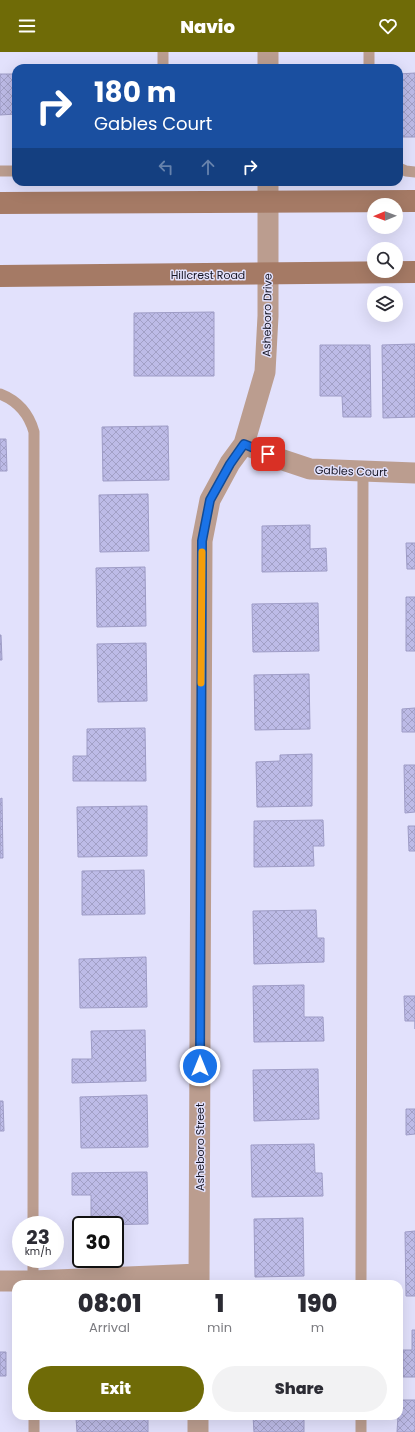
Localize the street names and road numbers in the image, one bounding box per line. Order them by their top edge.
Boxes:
street label: Hillcrest Road [171,267,245,283]
street label: Asheboro Drive [258,273,276,357]
street label: Gables Court [315,462,387,480]
street label: Asheboro Street [192,1103,208,1191]

